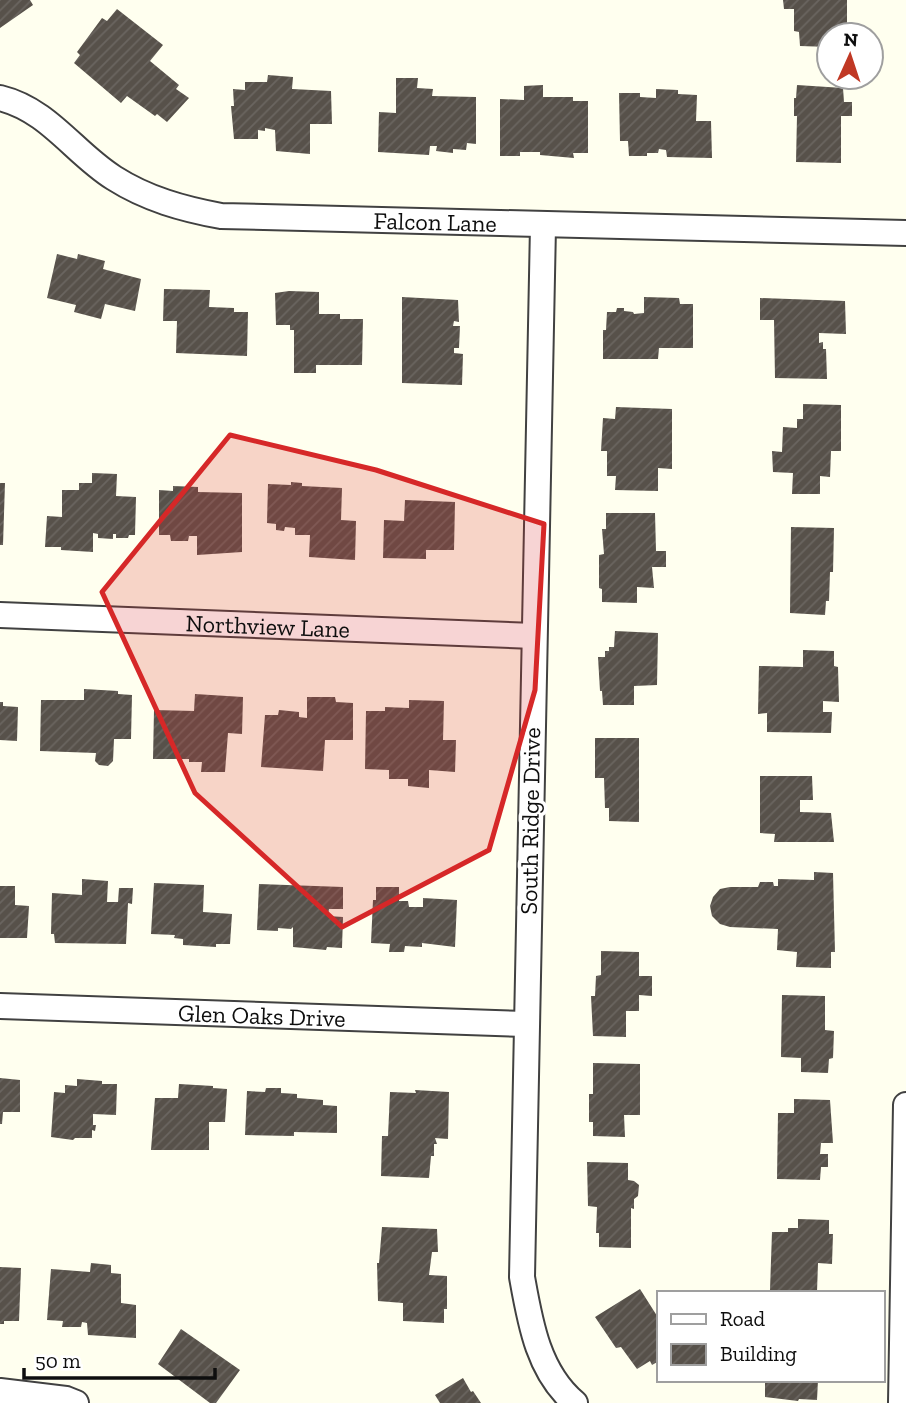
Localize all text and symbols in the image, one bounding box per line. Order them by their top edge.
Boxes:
north arrow [815,21,885,91]
text: N [843,28,859,51]
street label: Falcon Lane [373,205,497,237]
street label: Northview Lane [185,608,351,643]
street label: South Ridge Drive [514,727,546,915]
street label: Glen Oaks Drive [178,998,346,1032]
legend [657,1291,885,1382]
text: Road [720,1306,766,1331]
scale bar [24,1336,215,1380]
text: Building [720,1341,797,1366]
text: 50 m [35,1348,81,1373]

